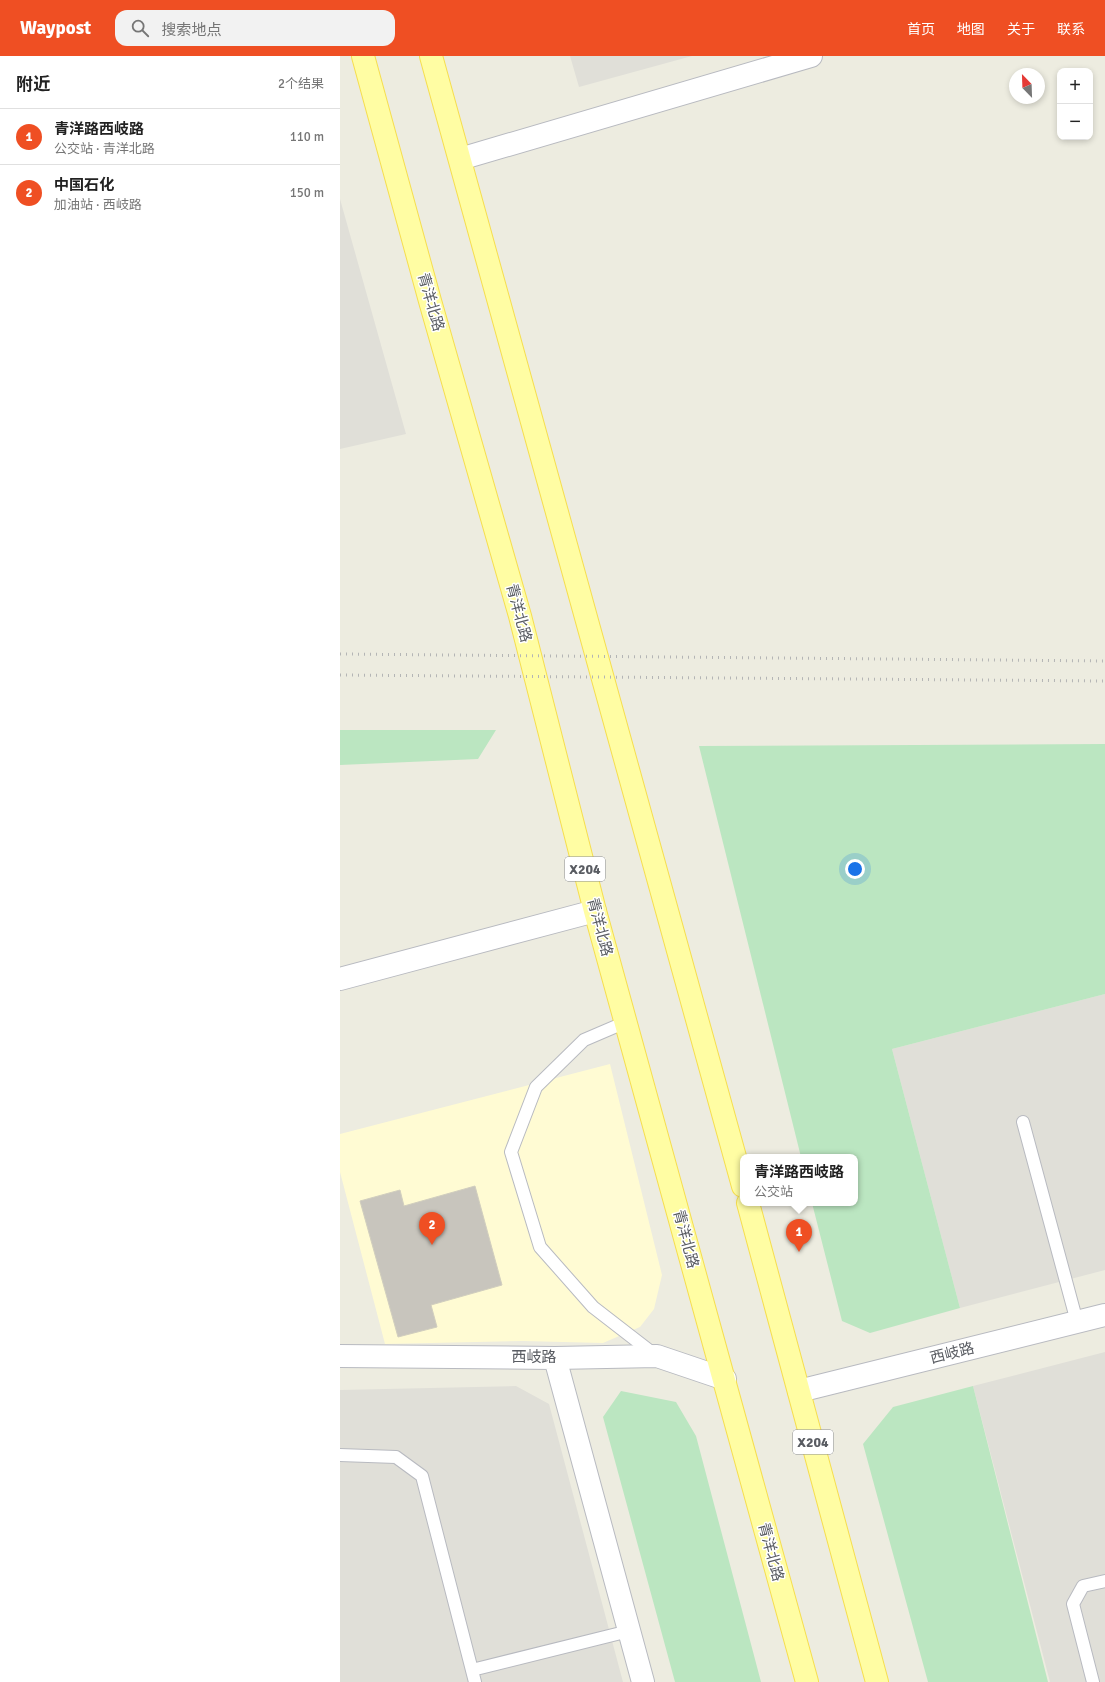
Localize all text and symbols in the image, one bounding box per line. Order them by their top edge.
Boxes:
search box [115,10,395,46]
text: Waypost [20,16,91,40]
icon: search [129,17,151,39]
text: 搜索地点 [161,21,221,39]
text: 首页 [907,21,935,38]
text: 地图 [957,21,985,38]
text: 关于 [1007,21,1035,38]
text: 联系 [1057,21,1085,38]
north arrow [1009,68,1045,104]
map controls [1057,68,1093,140]
button: + [1057,68,1093,104]
text: 附近 [16,74,50,95]
text: 2个结果 [278,76,324,92]
button: − [1057,104,1093,140]
text: 青洋路西岐路 [54,120,144,138]
text: 1 [25,129,33,145]
text: 110 m [290,129,324,145]
text: 公交站 · 青洋北路 [54,141,155,157]
text: 中国石化 [54,176,114,194]
text: 2 [25,185,33,201]
text: 150 m [290,185,324,201]
text: 加油站 · 西岐路 [54,197,142,213]
street label: 青洋北路 [414,271,448,333]
street label: 青洋北路 [503,582,535,644]
road number: X204 [565,857,605,881]
your location [845,859,865,879]
street label: 青洋北路 [584,896,616,958]
popup [740,1154,858,1206]
text: 青洋路西岐路 [754,1163,844,1181]
text: 公交站 [754,1184,793,1200]
street label: 青洋北路 [670,1208,702,1270]
pin: 2 [419,1212,445,1245]
pin: 1 [786,1219,812,1252]
street label: 西岐路 [928,1339,976,1367]
street label: 西岐路 [511,1348,557,1366]
road number: X204 [793,1430,833,1454]
street label: 青洋北路 [755,1521,787,1583]

